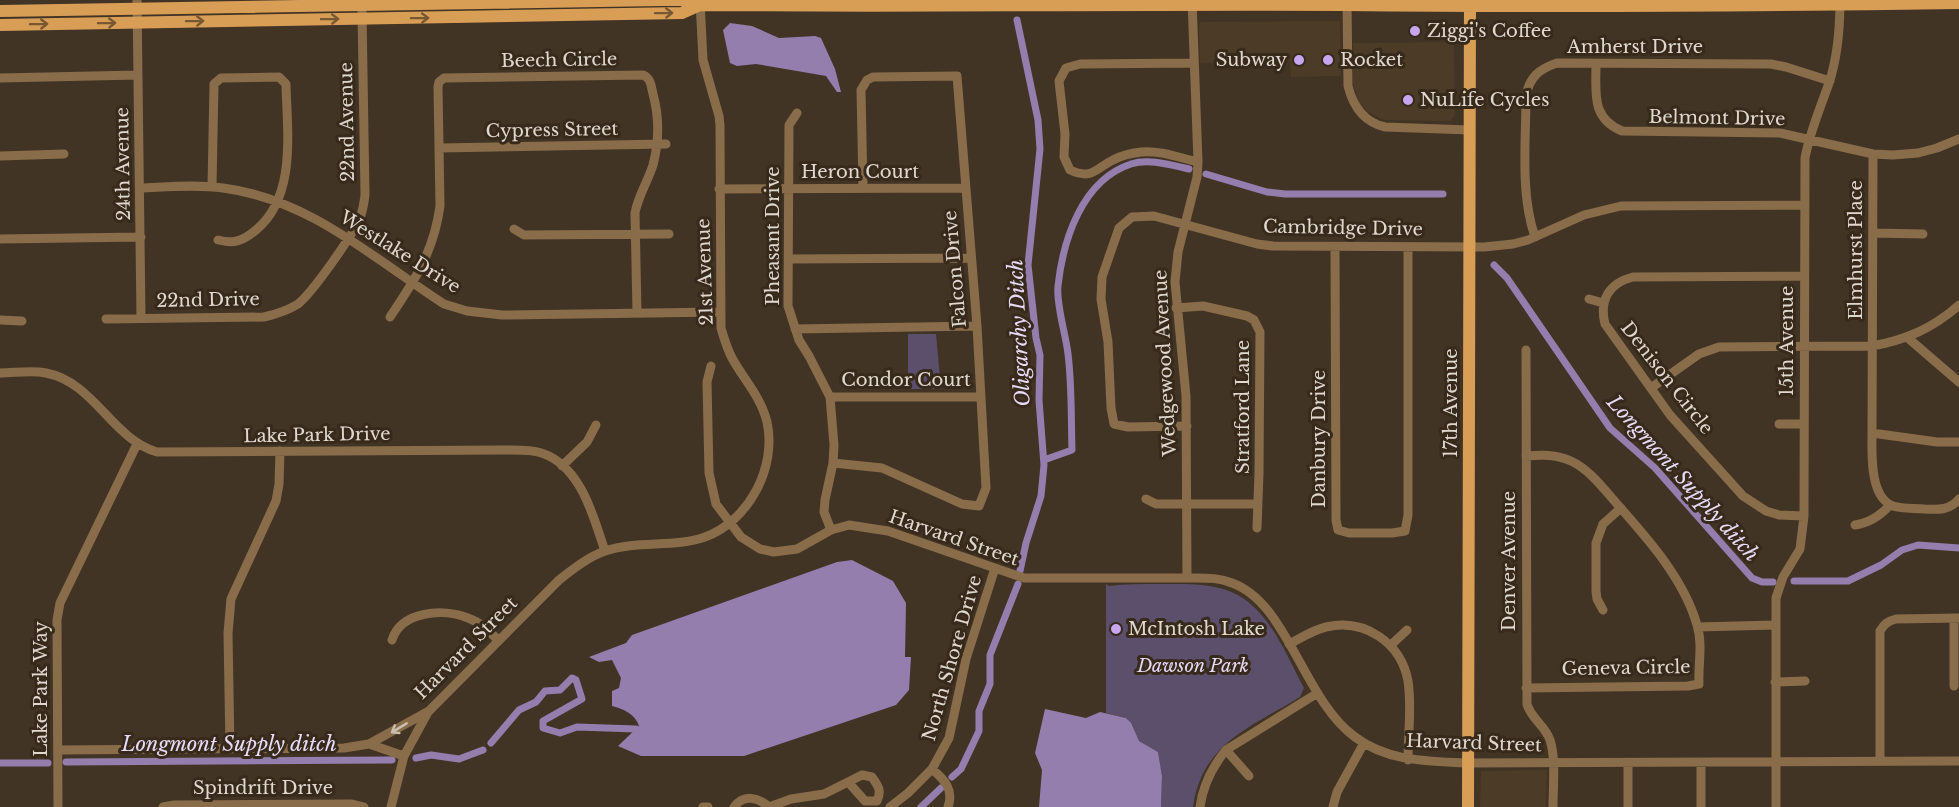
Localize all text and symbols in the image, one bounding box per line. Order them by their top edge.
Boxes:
one-way arrow [653,7,673,19]
one-way arrow [410,12,430,23]
one-way arrow [320,13,340,25]
one-way arrow [185,16,205,27]
one-way arrow [96,18,116,29]
one-way arrow [28,19,48,30]
place label: Ziggi's Coffee [1427,20,1551,42]
marker: Ziggi's Coffee [1408,24,1422,38]
street label: Amherst Drive [1566,36,1703,58]
street label: Beech Circle [501,48,617,72]
place label: Subway [1216,49,1287,71]
place label: Rocket [1340,49,1403,71]
marker: Subway [1292,53,1306,67]
marker: Rocket [1321,53,1335,67]
street label: 22nd Avenue [335,62,359,182]
place label: NuLife Cycles [1420,89,1549,111]
marker: NuLife Cycles [1401,93,1415,107]
street label: Belmont Drive [1648,106,1786,130]
street label: 24th Avenue [111,107,135,221]
street label: Cypress Street [486,118,619,142]
street label: Heron Court [801,161,919,183]
street label: Pheasant Drive [762,167,784,306]
street label: Elmhurst Place [1845,180,1867,320]
street label: Westlake Drive [335,206,464,298]
street label: Falcon Drive [939,209,971,329]
street label: Cambridge Drive [1263,216,1423,240]
street label: 21st Avenue [692,218,718,326]
water label: Oligarchy Ditch [1003,259,1035,407]
street label: Wedgewood Avenue [1149,269,1181,458]
street label: 15th Avenue [1776,286,1798,396]
street label: 22nd Drive [156,288,260,312]
street label: Denison Circle [1616,317,1718,439]
street label: Stratford Lane [1232,340,1254,474]
street label: 17th Avenue [1440,348,1462,458]
street label: Condor Court [841,369,971,391]
street label: Danbury Drive [1308,370,1330,508]
water label: Longmont Supply ditch [1601,389,1764,566]
street label: Lake Park Drive [243,423,391,447]
street label: Denver Avenue [1498,491,1520,631]
street label: Harvard Street [886,505,1022,571]
street label: North Shore Drive [918,573,986,743]
street label: Harvard Street [410,592,522,704]
place label: McIntosh Lake [1128,618,1265,640]
street label: Lake Park Way [30,621,52,757]
marker: McIntosh Lake [1109,622,1123,636]
park label: Dawson Park [1136,655,1249,677]
street label: Geneva Circle [1561,656,1691,680]
one-way arrow [391,722,408,734]
street label: Harvard Street [1406,730,1542,756]
water label: Longmont Supply ditch [120,732,337,756]
street label: Spindrift Drive [193,777,333,799]

